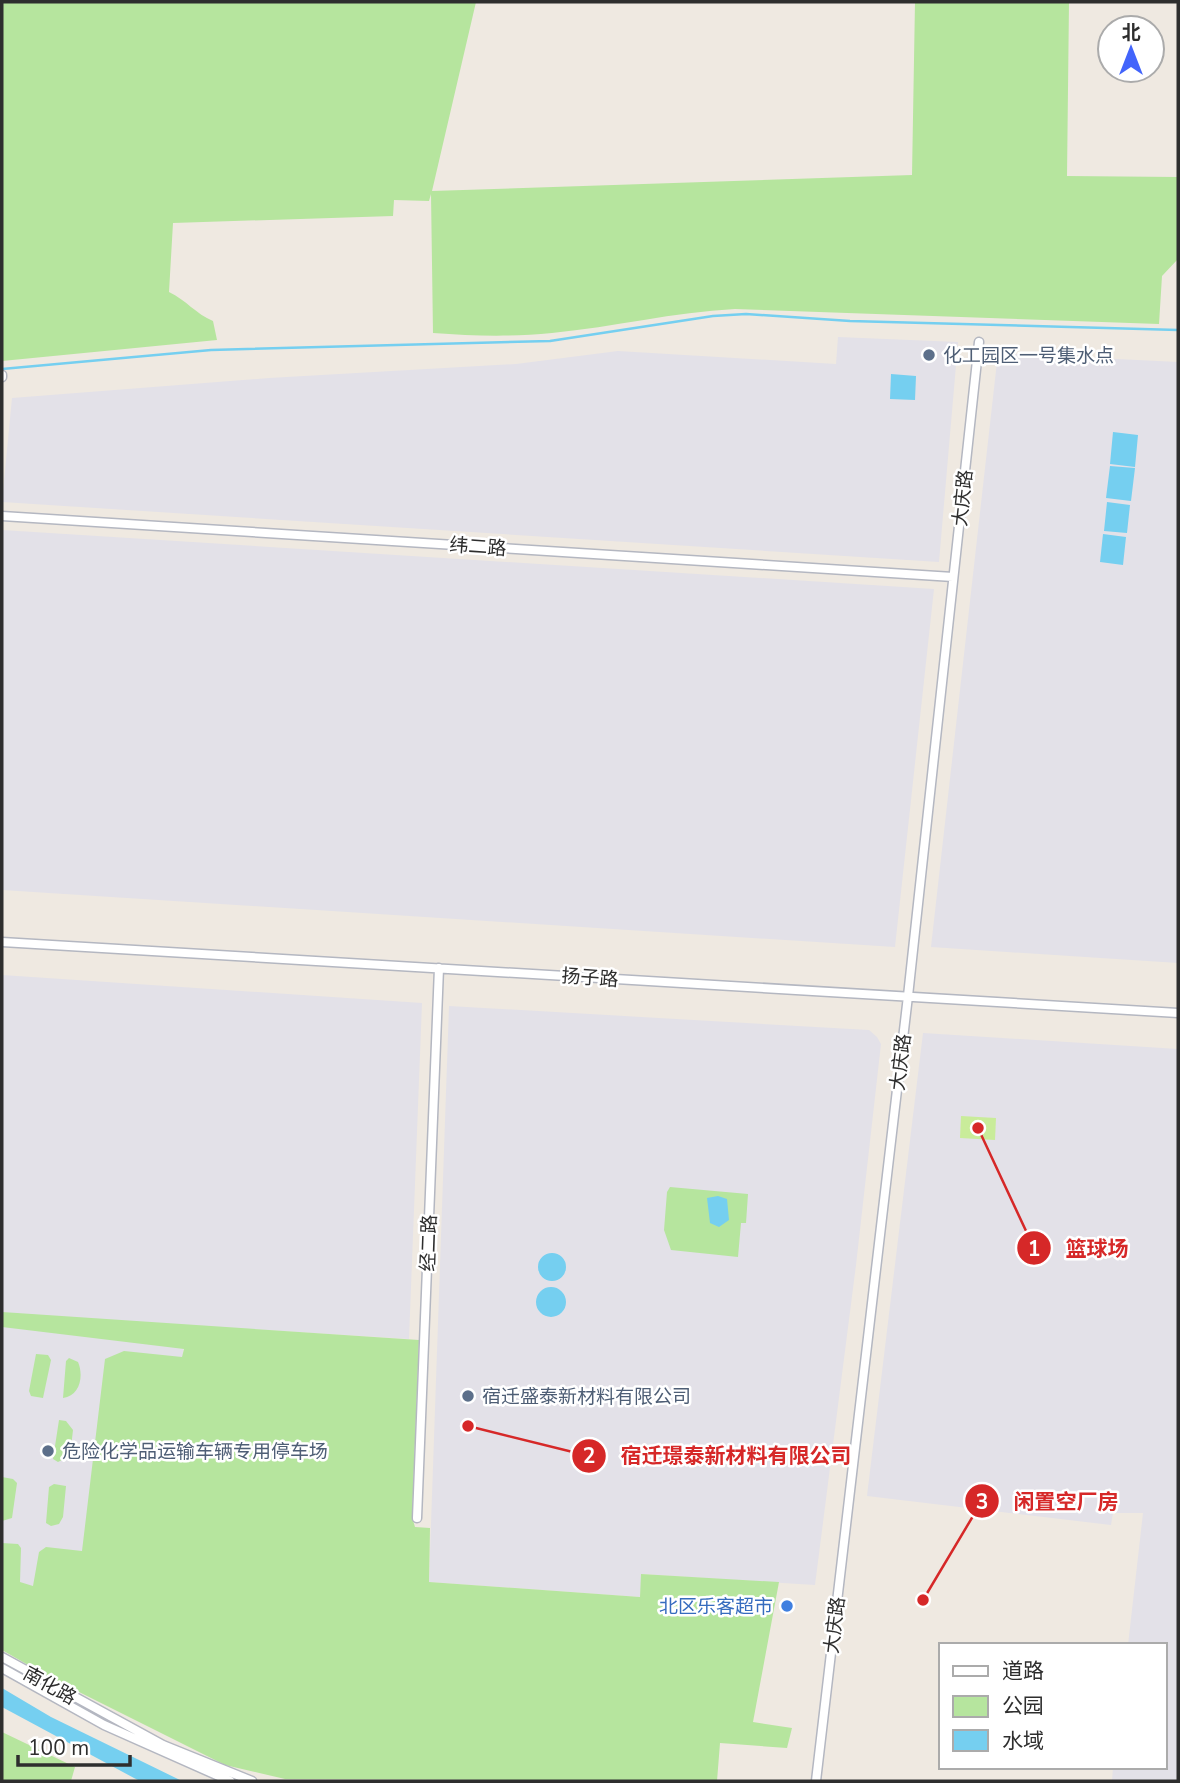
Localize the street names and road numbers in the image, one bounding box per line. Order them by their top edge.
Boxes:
street label: 大庆路 [947,468,979,528]
street label: 纬二路 [449,532,507,562]
street label: 扬子路 [561,963,619,993]
street label: 大庆路 [885,1032,917,1092]
street label: 经二路 [415,1214,443,1272]
street label: 大庆路 [819,1595,851,1655]
street label: 南化路 [18,1661,81,1711]

